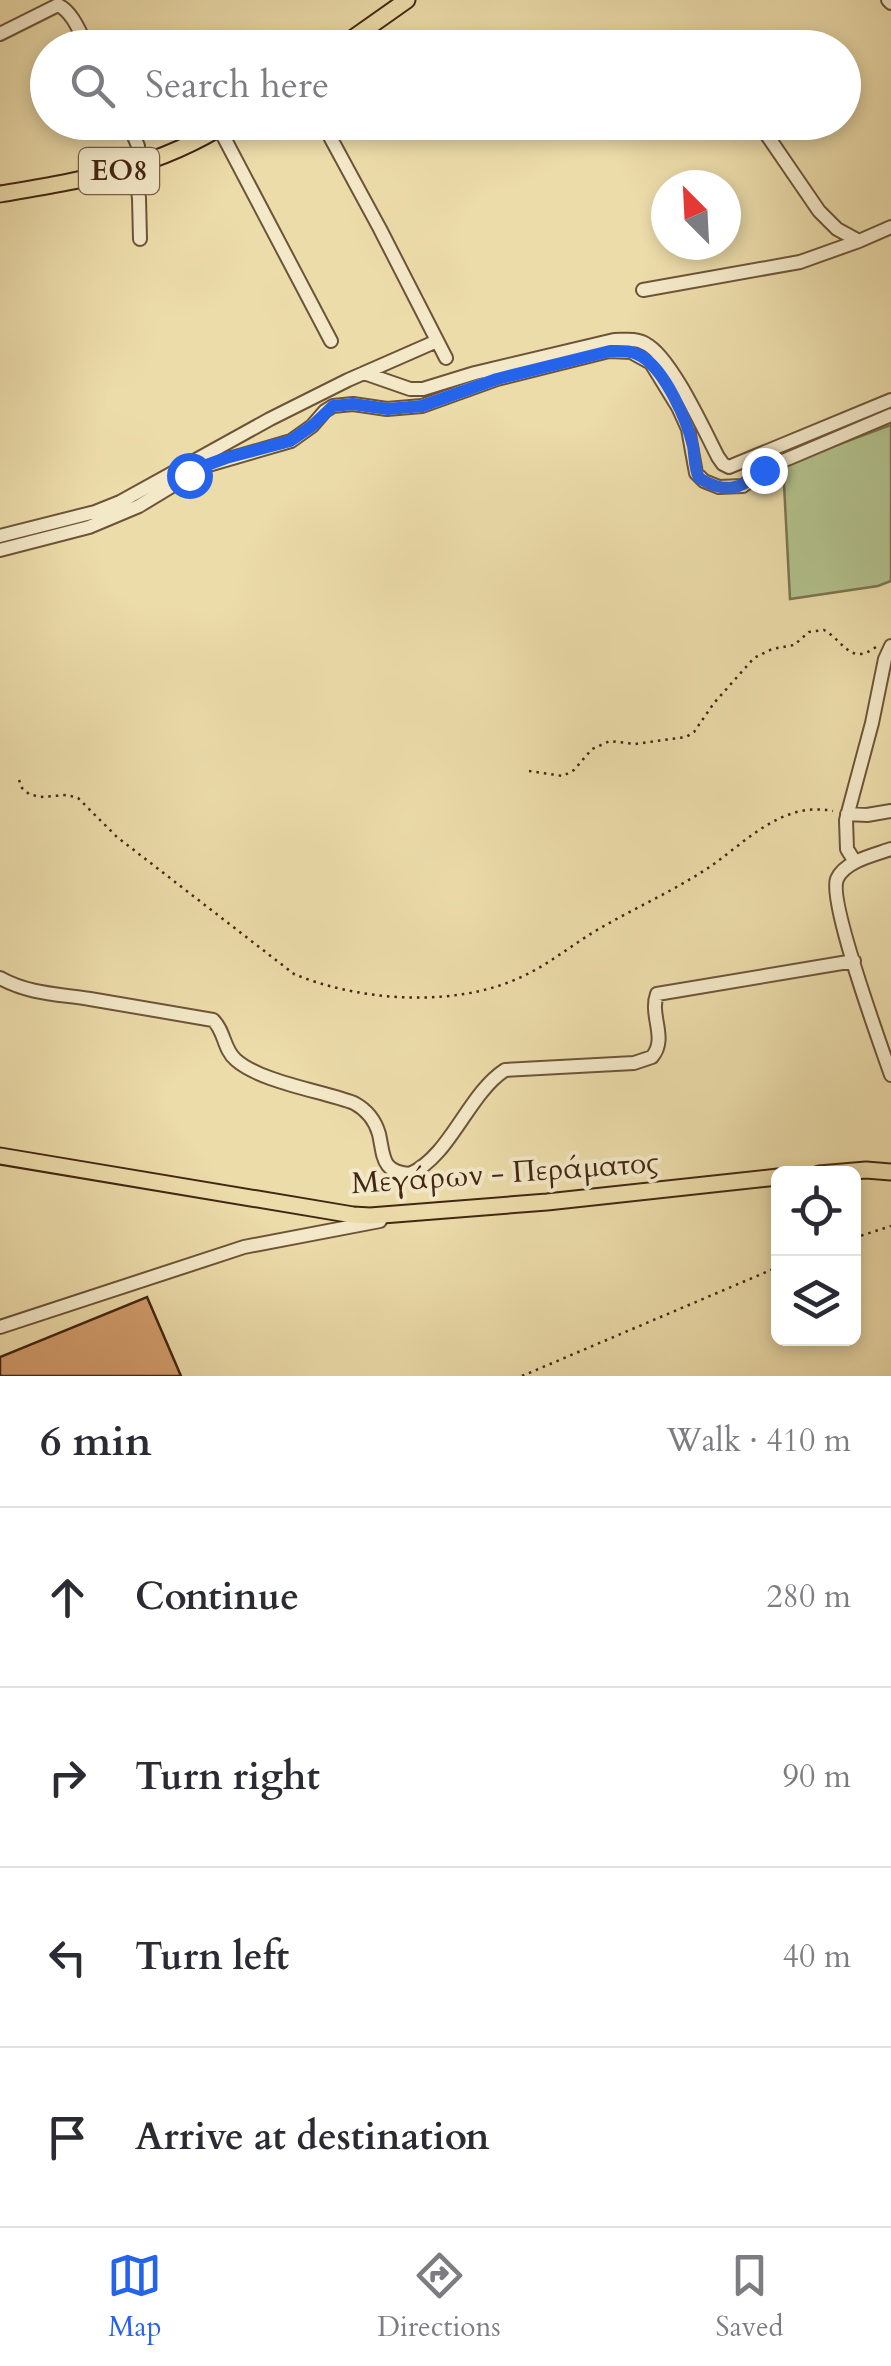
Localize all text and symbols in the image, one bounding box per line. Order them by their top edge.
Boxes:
search box [30,30,861,140]
icon: search [65,58,120,113]
text: Search here [145,59,329,111]
road number: ΕΟ8 [79,148,159,194]
north arrow [651,170,741,260]
route end [742,448,788,494]
route start [167,453,213,499]
street label: Μεγάρων - Περάματος [350,1142,660,1204]
map controls [771,1166,861,1346]
button: locate [771,1166,861,1256]
button: layers [771,1256,861,1346]
text: 6 min [40,1413,152,1470]
text: Walk · 410 m [666,1419,851,1463]
icon: ahead [40,1570,95,1625]
text: Continue [135,1571,299,1623]
text: 280 m [766,1575,851,1619]
icon: right [40,1750,95,1805]
text: Turn right [135,1751,320,1803]
text: 90 m [783,1755,851,1799]
icon: left [40,1930,95,1985]
text: Turn left [135,1931,289,1983]
text: 40 m [783,1935,851,1979]
icon: arrive [40,2110,95,2165]
text: Arrive at destination [135,2111,490,2163]
tab: Map [107,2248,162,2346]
tab: Directions [377,2248,501,2346]
tab: Saved [716,2248,784,2346]

